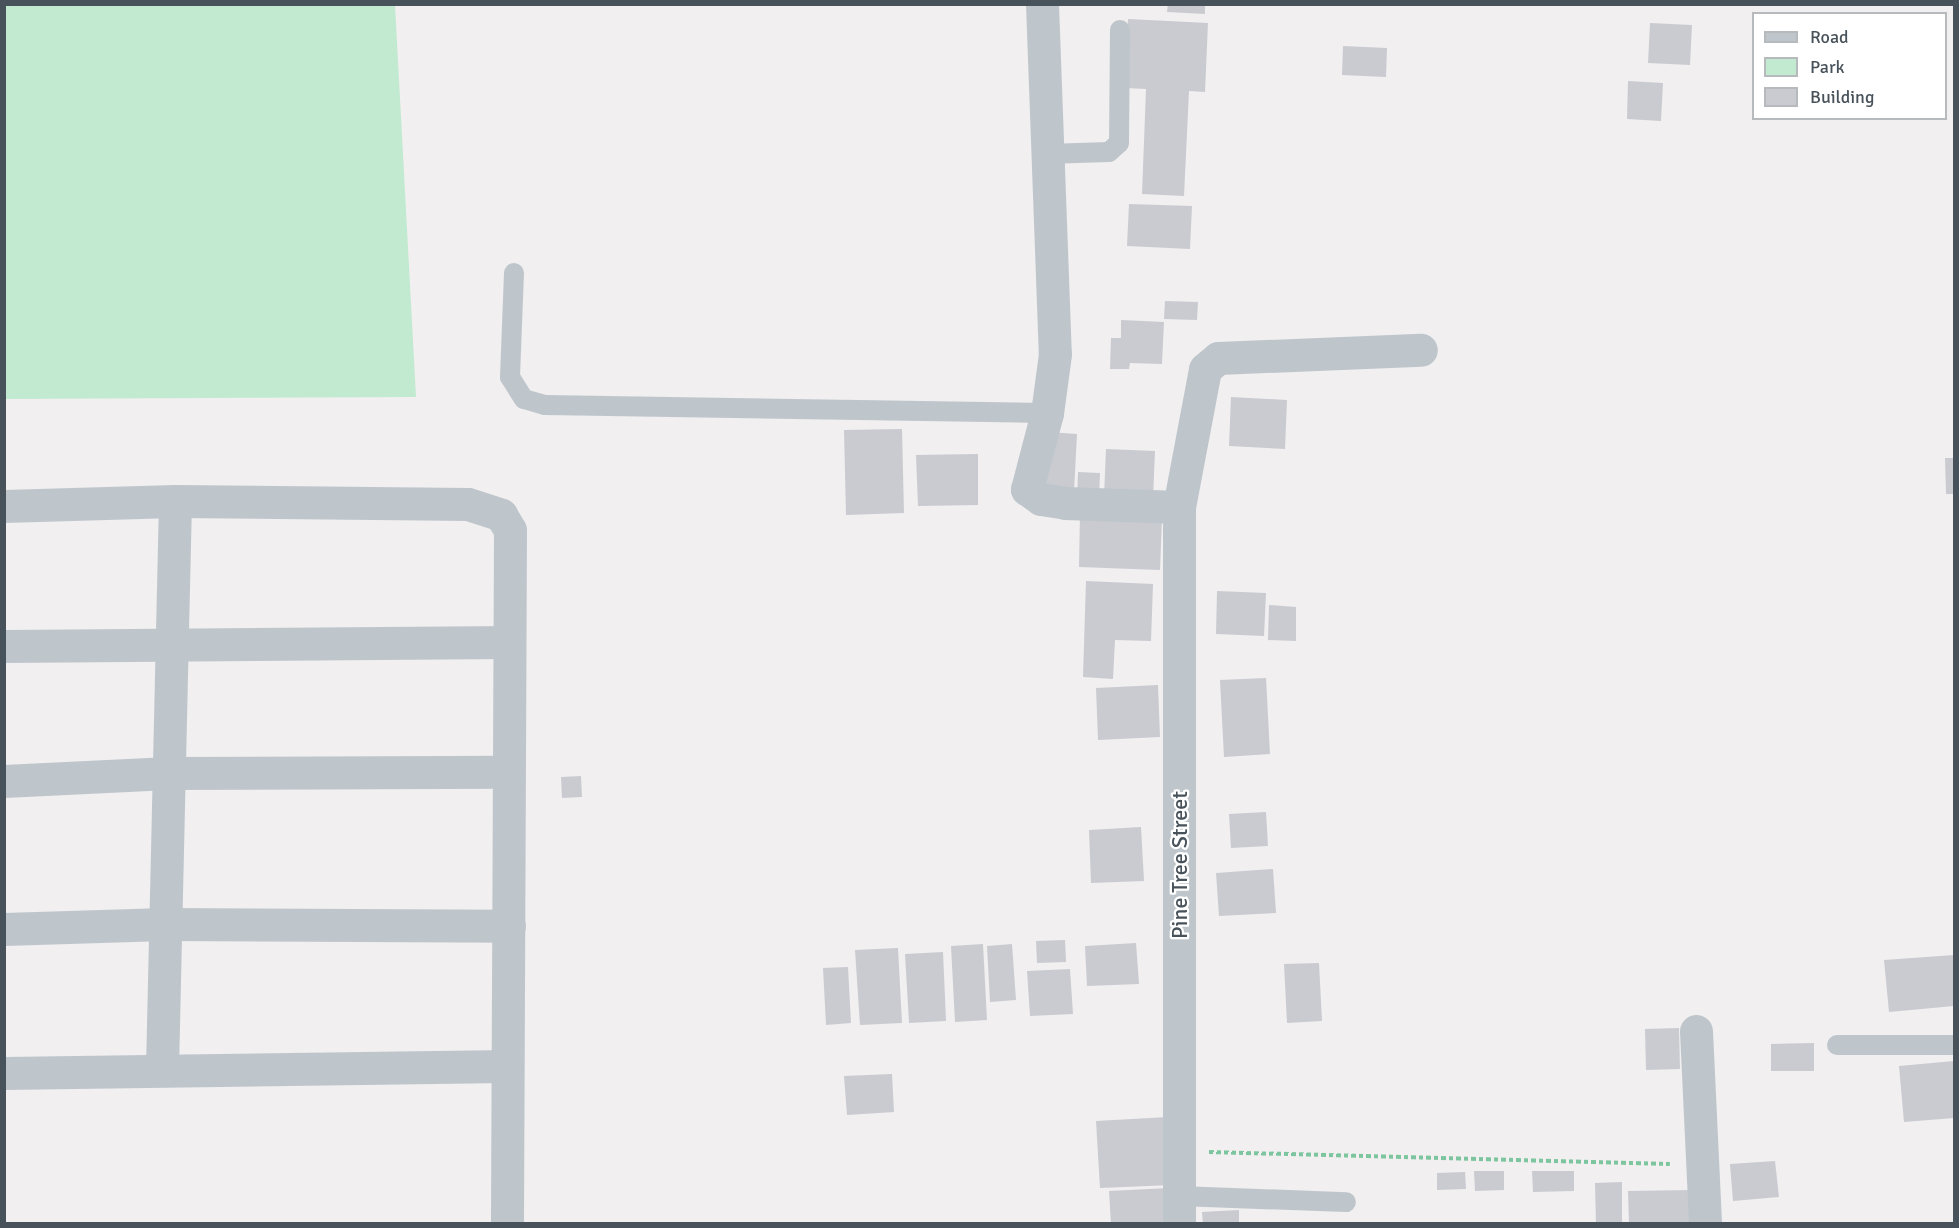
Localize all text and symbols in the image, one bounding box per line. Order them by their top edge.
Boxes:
legend [1752,12,1947,120]
text: Road [1810,26,1849,48]
text: Park [1810,56,1845,78]
text: Building [1810,86,1874,108]
street label: Pine Tree Street [1167,791,1193,939]

